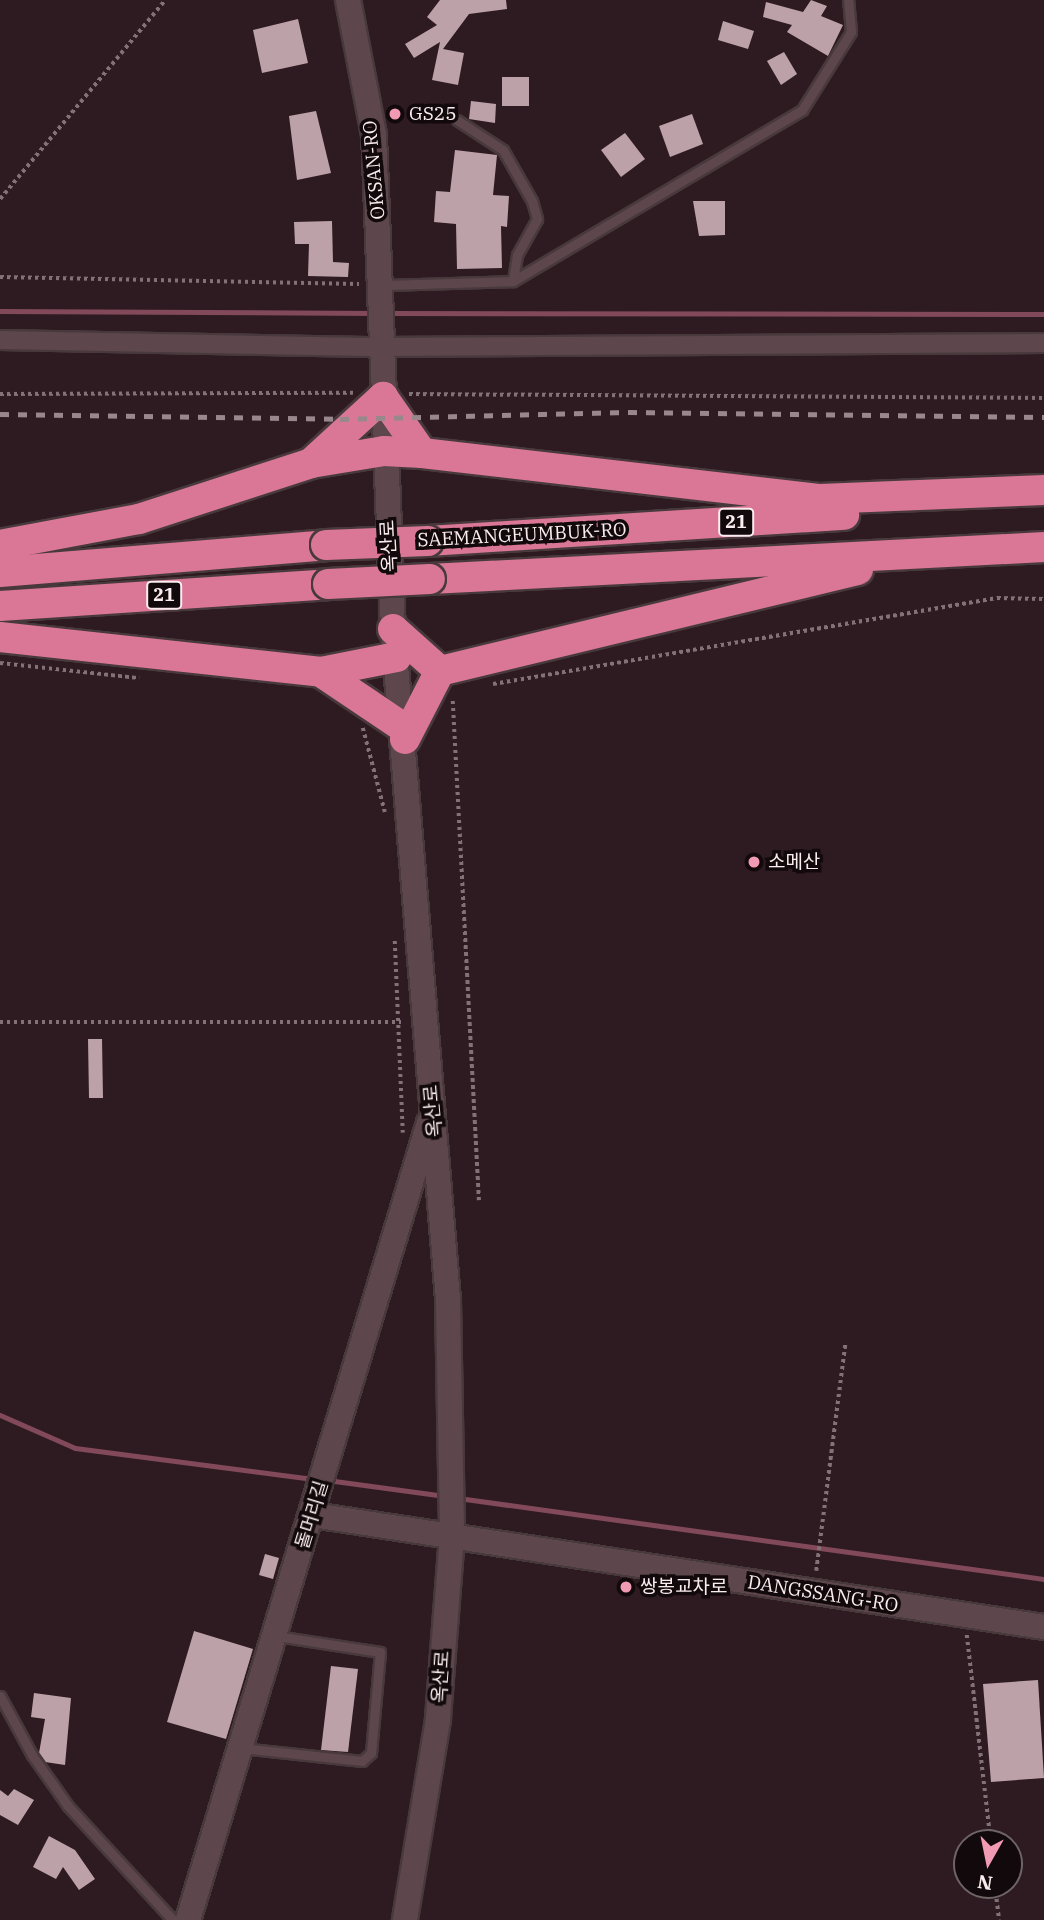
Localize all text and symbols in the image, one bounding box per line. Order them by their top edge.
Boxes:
place label: GS25 [409,103,457,125]
marker: GS25 [387,106,403,122]
street label: OKSAN-RO [358,119,390,221]
road number: 21 [717,508,755,536]
street label: SAEMANGEUMBUK-RO [417,518,627,552]
street label: 옥산로 [376,519,402,573]
road number: 21 [145,580,183,610]
place label: 소메산 [768,851,820,873]
marker: 소메산 [746,854,762,870]
street label: 옥산로 [419,1084,447,1138]
street label: 돌머리길 [291,1478,333,1552]
street label: DANGSSANG-RO [746,1571,900,1617]
place label: 쌍봉교차로 [640,1576,727,1598]
marker: 쌍봉교차로 [618,1579,634,1595]
street label: 옥산로 [428,1650,454,1704]
north arrow [953,1829,1023,1899]
text: N [976,1870,994,1896]

